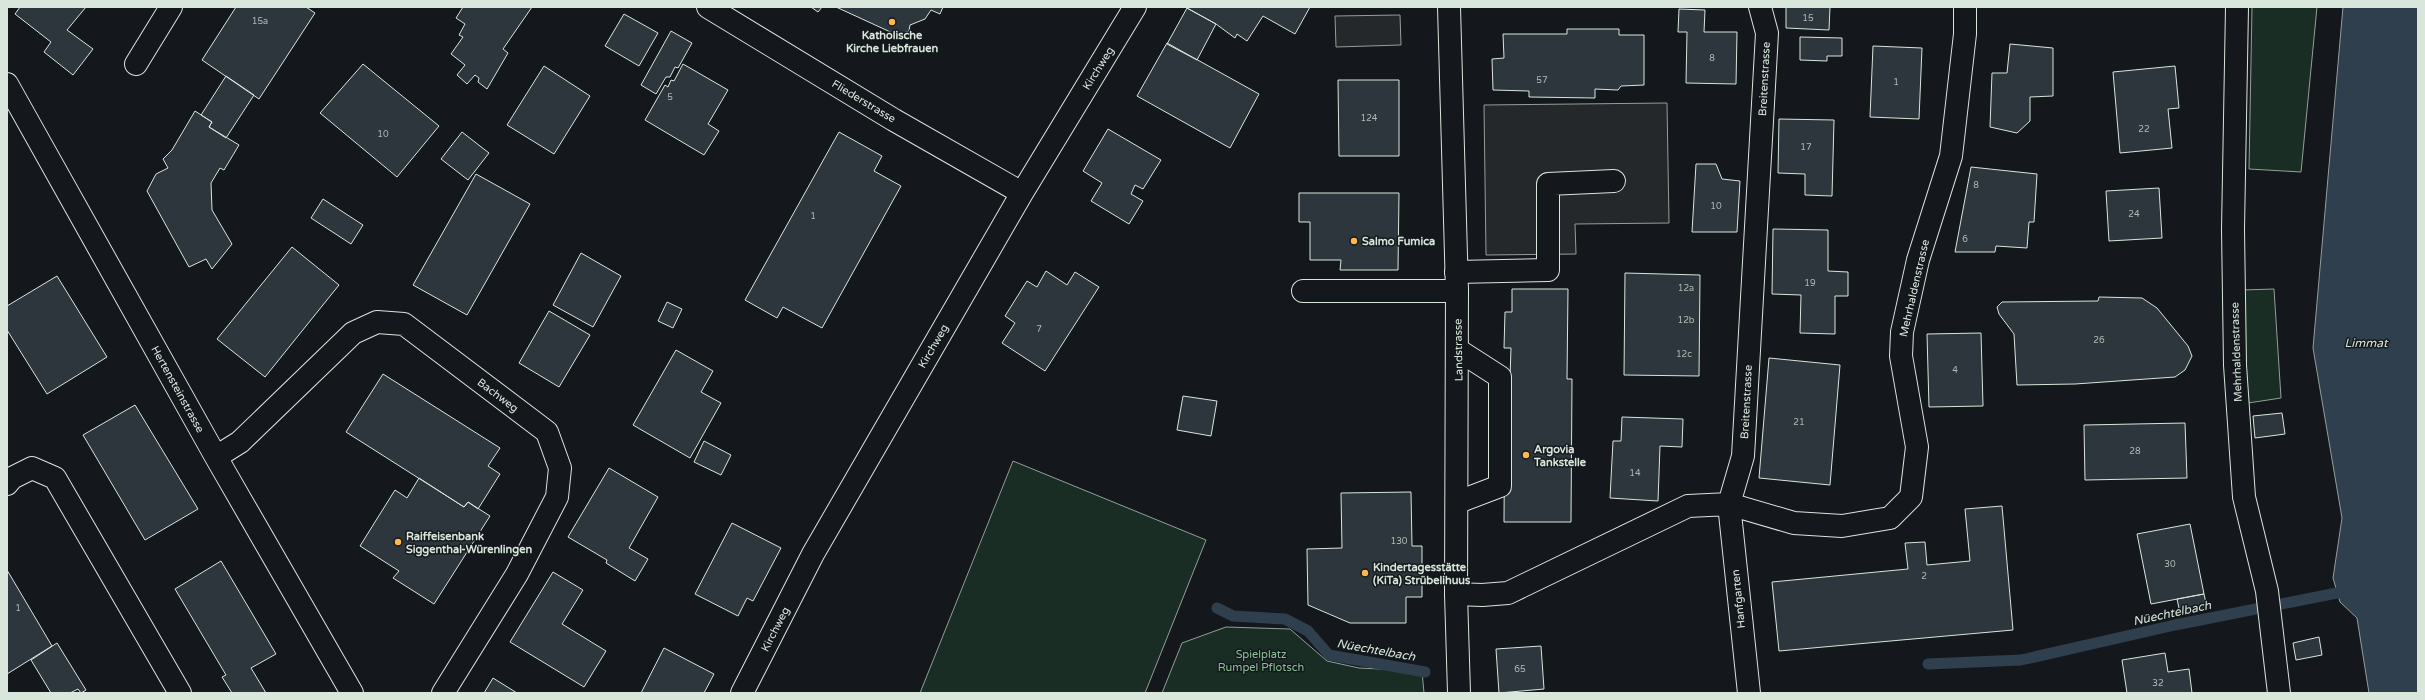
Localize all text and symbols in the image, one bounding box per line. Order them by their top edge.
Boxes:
house number: 15 [1802,13,1814,24]
house number: 15a [252,16,268,27]
marker: Katholische Kirche Liebfrauen [887,17,897,27]
place label: Katholische Kirche Liebfrauen [846,29,938,55]
street label: Breitenstrasse [1756,42,1773,116]
street label: Kirchweg [1080,44,1117,92]
house number: 8 [1709,53,1715,64]
house number: 57 [1536,75,1548,86]
street label: Fliederstrasse [829,77,898,126]
house number: 1 [1893,77,1899,88]
house number: 5 [667,92,673,103]
house number: 124 [1361,113,1378,124]
house number: 22 [2138,124,2150,135]
house number: 10 [377,129,389,140]
house number: 17 [1800,142,1812,153]
house number: 8 [1973,180,1979,191]
house number: 10 [1710,201,1722,212]
house number: 24 [2128,209,2140,220]
house number: 1 [810,211,816,222]
house number: 6 [1962,234,1968,245]
place label: Salmo Fumica [1362,235,1435,248]
marker: Salmo Fumica [1349,236,1359,246]
street label: Mehrhaldenstrasse [1897,238,1932,338]
house number: 19 [1804,278,1816,289]
house number: 12a [1678,283,1694,294]
street label: Mehrhaldenstrasse [2228,302,2245,402]
house number: 12b [1678,315,1695,326]
street label: Landstrasse [1451,318,1466,381]
street label: Kirchweg [916,322,951,370]
house number: 7 [1036,324,1042,335]
house number: 26 [2093,335,2105,346]
water label: Limmat [2344,336,2389,350]
street label: Hertensteinstrasse [148,344,207,435]
house number: 12c [1676,349,1692,360]
street label: Breitenstrasse [1738,365,1755,439]
house number: 4 [1952,365,1958,376]
street label: Bachweg [475,376,521,415]
house number: 21 [1793,417,1805,428]
place label: Argovia Tankstelle [1533,443,1587,469]
house number: 28 [2129,446,2141,457]
marker: Argovia Tankstelle [1521,450,1531,460]
house number: 14 [1629,468,1641,479]
place label: Raiffeisenbank Siggenthal-Würenlingen [406,530,532,557]
house number: 130 [1391,536,1408,547]
marker: Raiffeisenbank Siggenthal-Würenlingen [393,537,403,547]
house number: 30 [2164,559,2176,570]
place label: Kindertagesstätte (KiTa) Strübelihuus [1373,561,1471,587]
marker: Kindertagesstätte (KiTa) Strübelihuus [1360,568,1370,578]
street label: Hanfgarten [1729,569,1748,629]
house number: 2 [1921,571,1927,582]
water label: Nüechtelbach [2132,598,2213,628]
house number: 1 [15,603,21,614]
street label: Kirchweg [759,605,792,654]
water label: Nüechtelbach [1336,636,1417,664]
park label: Spielplatz Rumpel Pflotsch [1218,648,1304,674]
house number: 65 [1514,664,1526,675]
house number: 32 [2152,678,2164,689]

